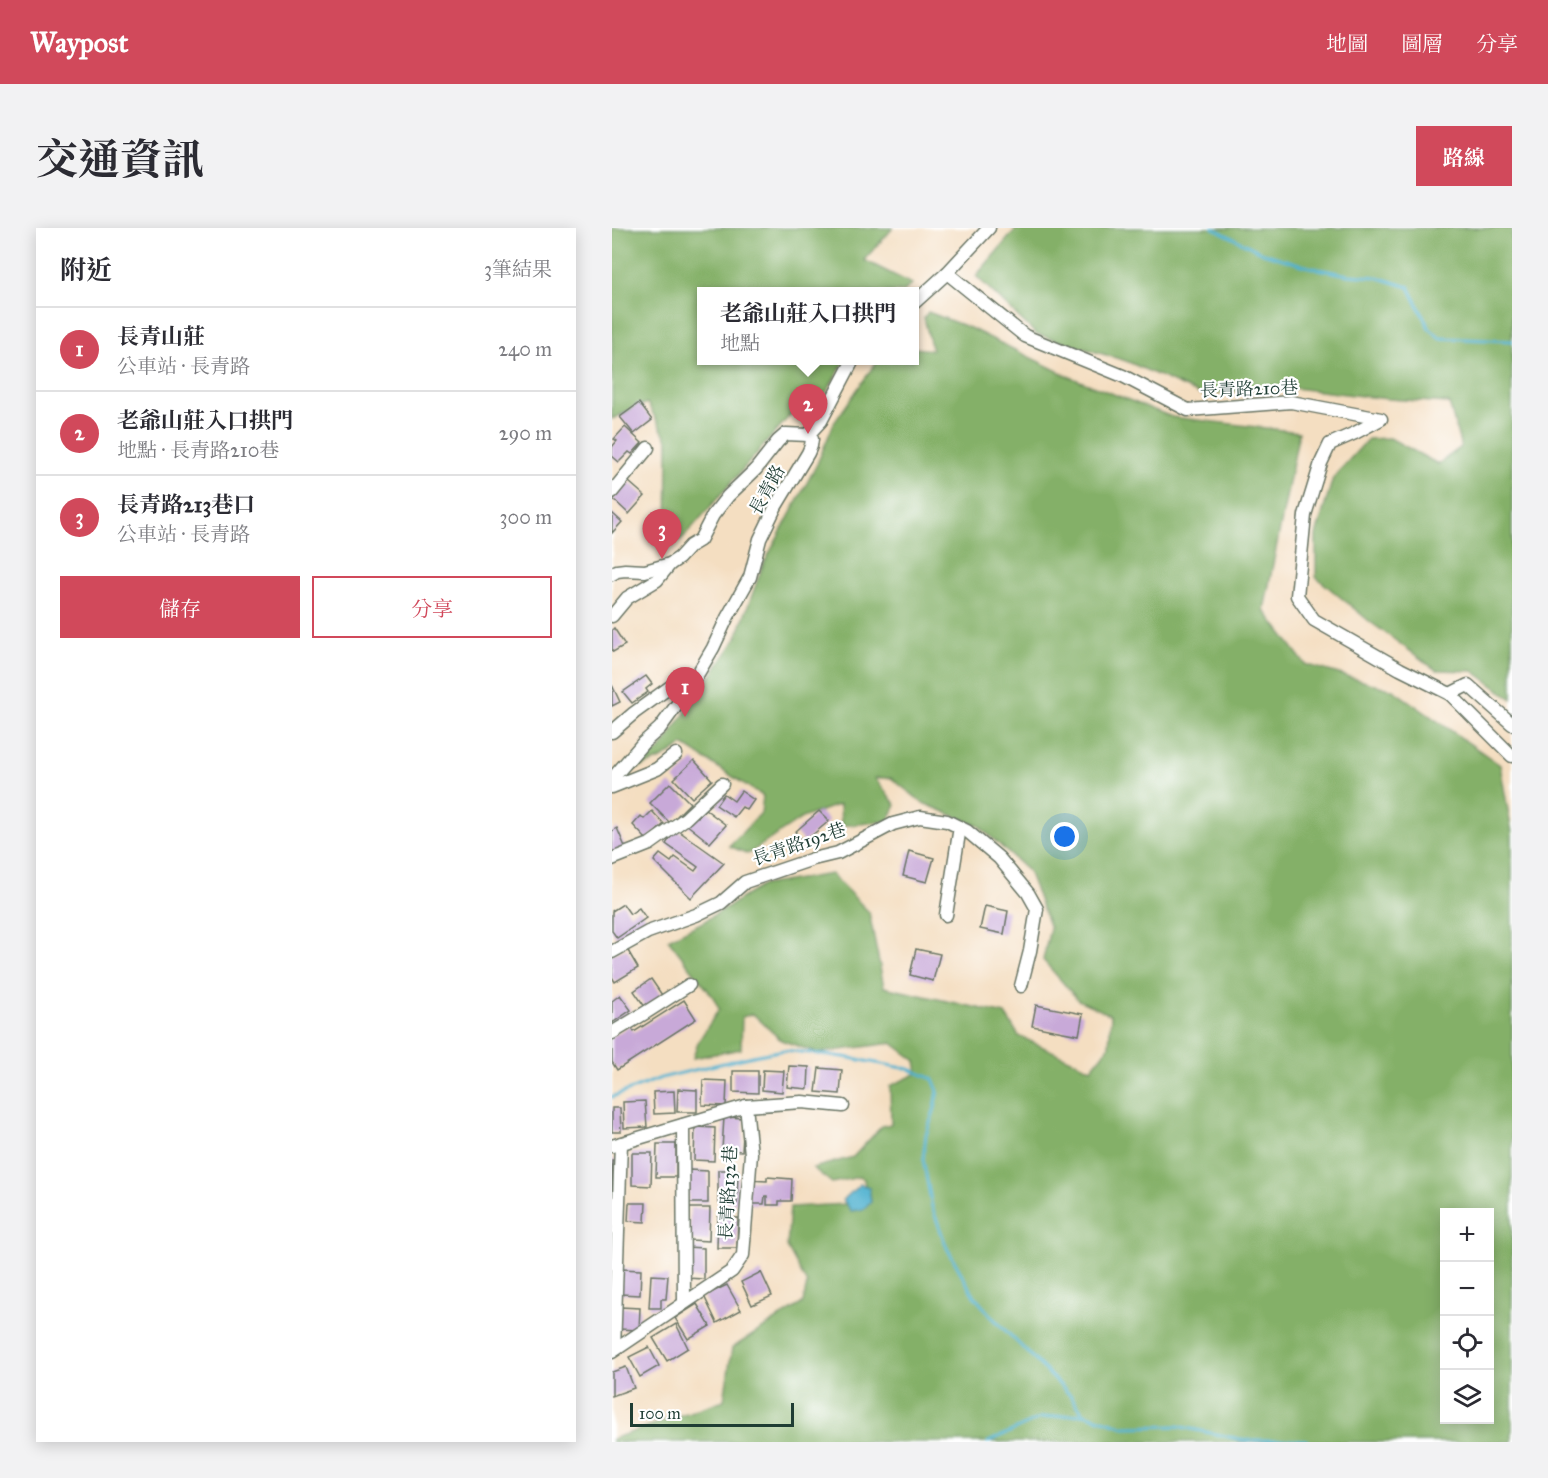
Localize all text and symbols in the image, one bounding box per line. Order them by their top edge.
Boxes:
text: Waypost [30,25,128,60]
text: 地圖 [1326,31,1368,57]
text: 圖層 [1401,31,1443,57]
text: 分享 [1476,31,1518,57]
button: 路線 [1416,126,1512,186]
text: 交通資訊 [36,134,204,186]
text: 附近 [60,254,112,286]
text: 3筆結果 [484,257,552,281]
popup [697,287,919,365]
text: 老爺山莊入口拱門 [720,300,896,327]
text: 長青山莊 [117,323,205,350]
text: 地點 [720,331,760,355]
text: 1 [76,337,83,361]
text: 240 m [498,337,552,361]
text: 公車站 · 長青路 [117,354,250,378]
street label: 長青路210巷 [1199,376,1299,402]
pin: 2 [788,384,828,434]
text: 老爺山莊入口拱門 [117,407,293,434]
text: 2 [75,421,84,445]
text: 290 m [499,421,552,445]
text: 地點 · 長青路210巷 [117,438,279,462]
street label: 長青路 [744,461,790,519]
text: 長青路213巷口 [117,491,255,518]
text: 3 [76,505,84,529]
text: 300 m [500,505,552,529]
pin: 3 [643,510,682,559]
text: 公車站 · 長青路 [117,522,250,546]
button: 儲存 [60,576,300,638]
button: 分享 [312,576,552,638]
pin: 1 [666,668,704,717]
street label: 長青路192巷 [749,818,849,870]
your location [1050,822,1079,851]
street label: 長青路132巷 [715,1145,741,1241]
map controls [1440,1208,1494,1424]
button: + [1440,1208,1494,1262]
button: − [1440,1262,1494,1316]
button: locate [1440,1316,1494,1370]
button: layers [1440,1370,1494,1424]
scale bar [630,1400,794,1428]
text: 100 m [639,1404,681,1423]

